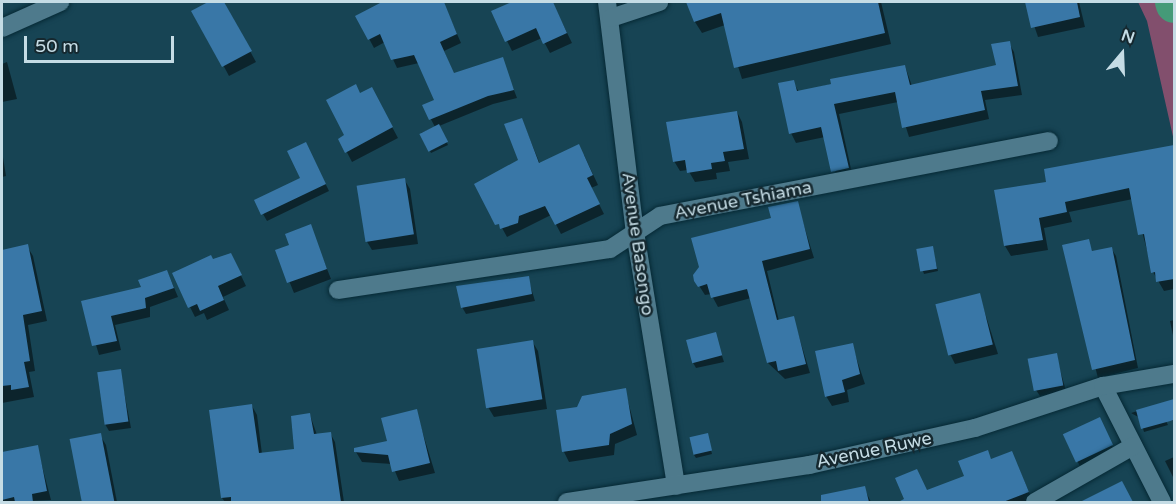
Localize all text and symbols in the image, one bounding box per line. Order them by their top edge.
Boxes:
scale bar [27,24,177,62]
north arrow [1092,24,1152,84]
text: N [1119,25,1137,49]
text: 50 m [35,35,79,57]
street label: Avenue Basongo [617,171,659,317]
street label: Avenue Tshiama [672,176,814,224]
street label: Avenue Ruwe [814,427,934,473]

